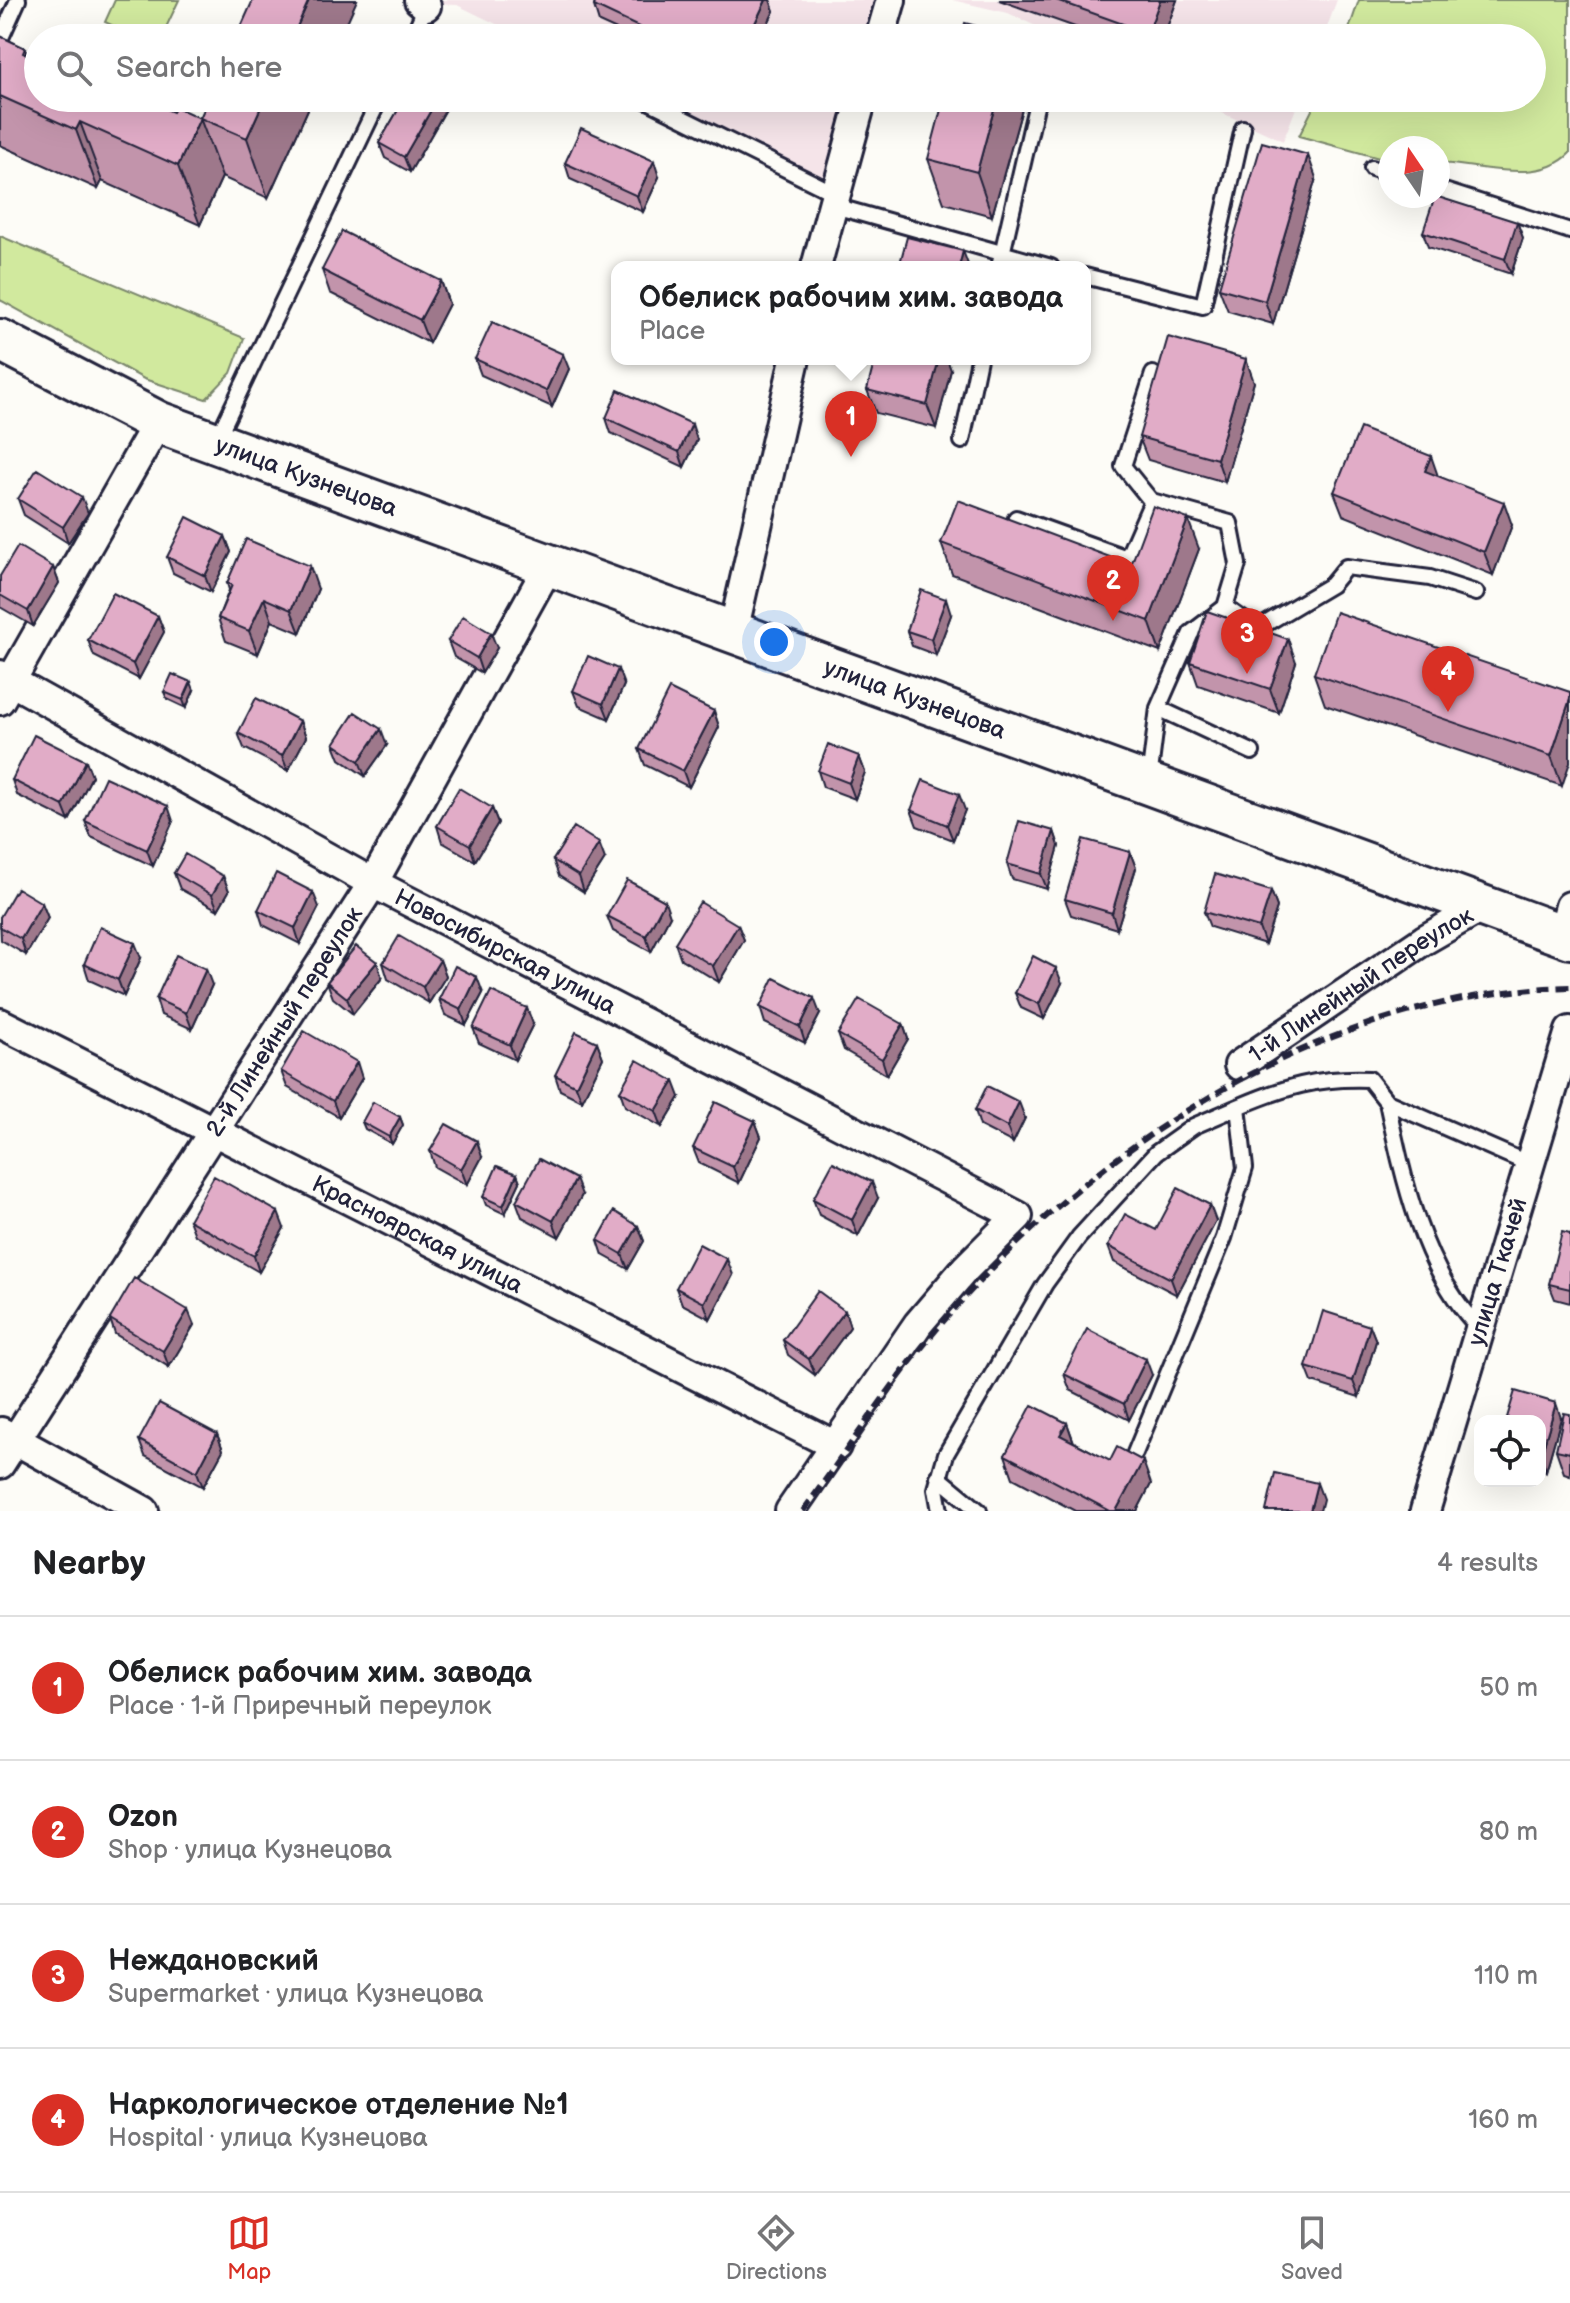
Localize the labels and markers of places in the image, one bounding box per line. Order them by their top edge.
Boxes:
pin: 1 [825,391,877,457]
pin: 2 [1087,555,1139,621]
pin: 3 [1221,608,1273,674]
pin: 4 [1422,646,1474,712]

